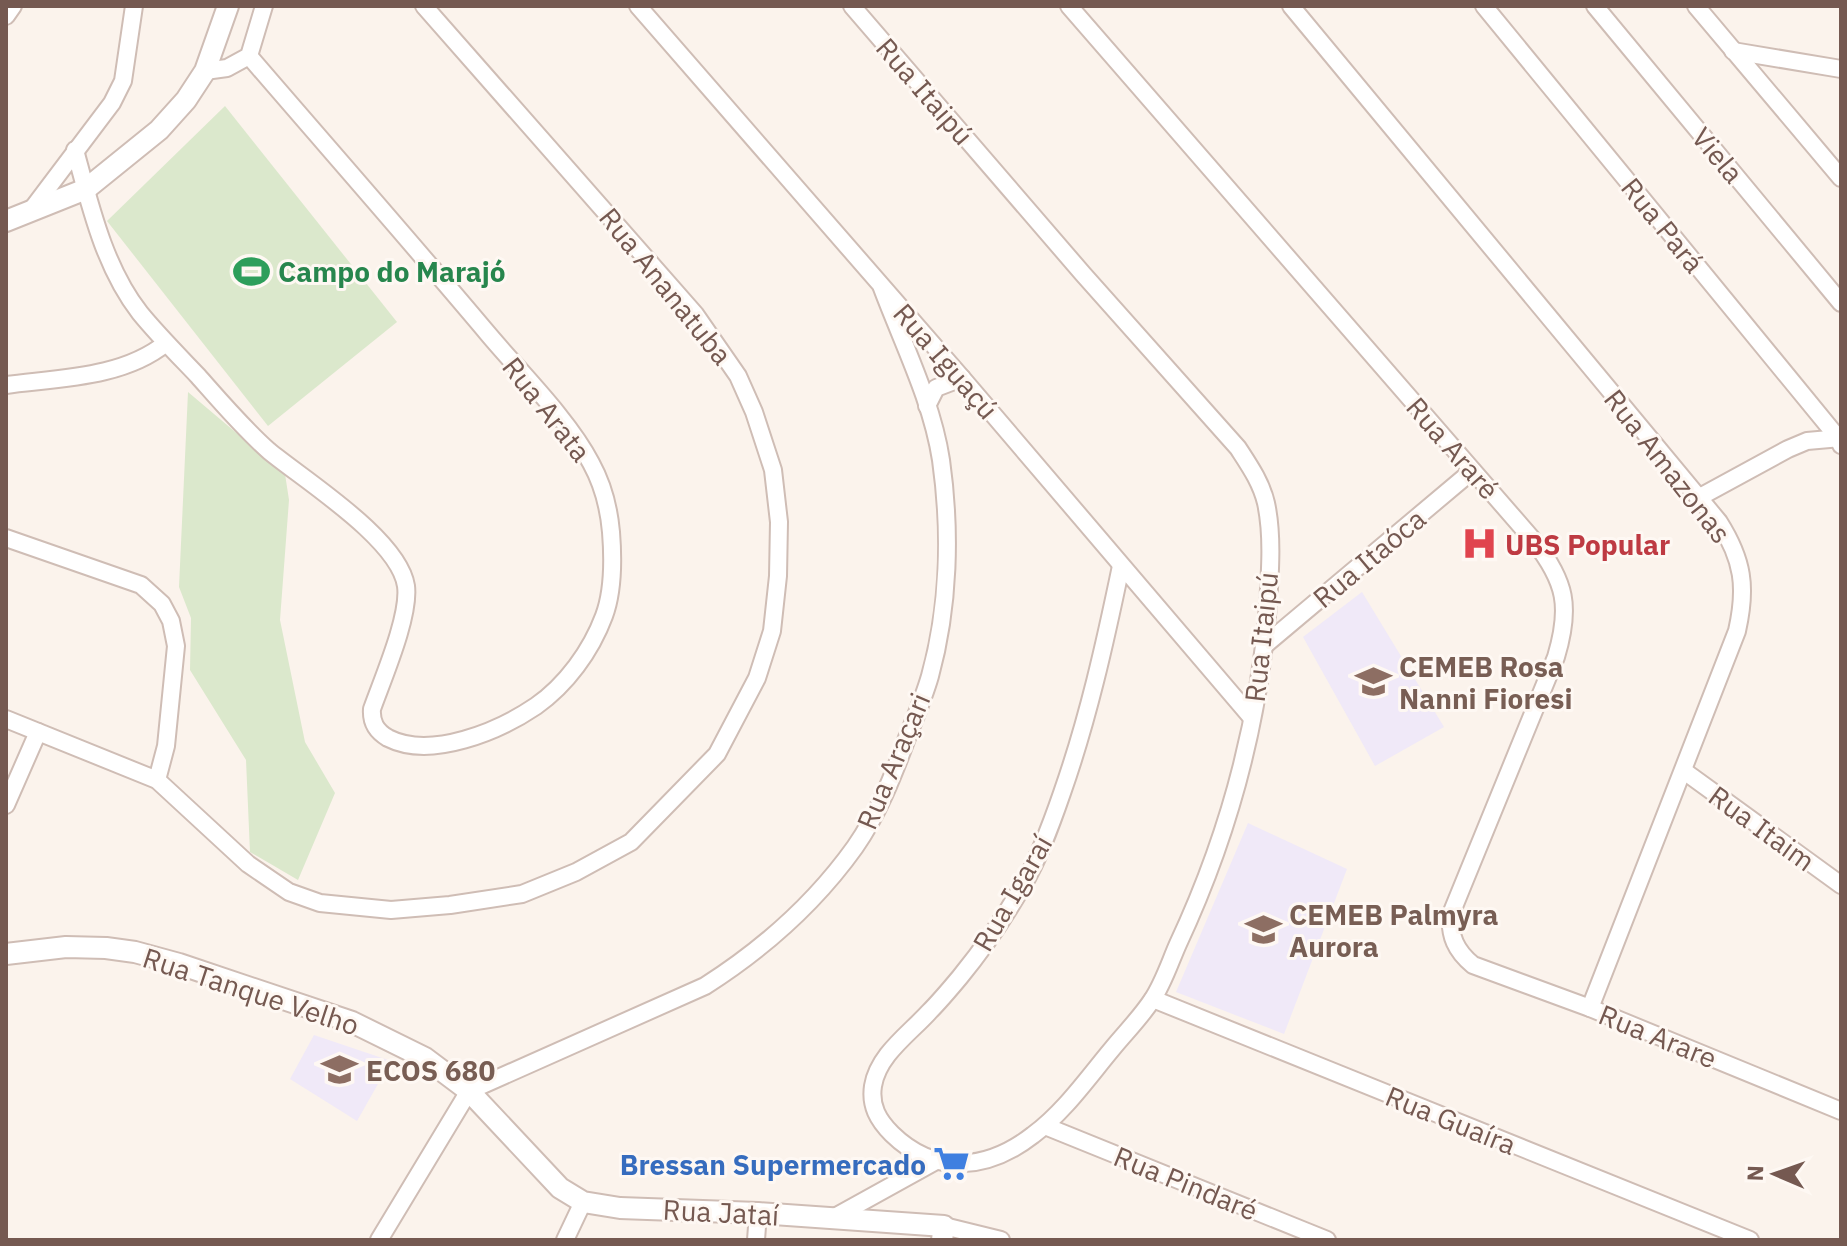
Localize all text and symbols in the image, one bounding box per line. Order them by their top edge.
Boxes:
street label: Rua Itaipú [868,30,982,152]
street label: Viela [1684,119,1752,191]
street label: Rua Pará [1613,170,1713,280]
street label: Rua Ananatuba [591,200,741,372]
sports icon: Campo do Marajó [233,252,271,290]
place label: Campo do Marajó [278,253,506,290]
street label: Rua Iguaçú [885,295,1007,427]
street label: Rua Arata [494,349,600,469]
street label: Rua Amazonas [1596,381,1740,551]
street label: Rua Araré [1398,389,1508,507]
street label: Rua Itaóca [1305,500,1433,616]
hospital icon: UBS Popular [1460,525,1498,563]
place label: UBS Popular [1505,526,1670,563]
street label: Rua Itaipú [1236,570,1286,704]
place label: CEMEB Rosa Nanni Fioresi [1399,648,1572,717]
school or university icon: CEMEB Rosa Nanni Fioresi [1354,663,1392,701]
street label: Rua Araçari [848,687,938,835]
street label: Rua Itaim [1701,777,1823,879]
street label: Rua Igaraí [964,828,1060,958]
place label: CEMEB Palmyra Aurora [1289,896,1498,965]
school or university icon: CEMEB Palmyra Aurora [1244,911,1282,949]
street label: Rua Tanque Velho [138,939,364,1043]
street label: Rua Arare [1594,996,1722,1076]
school or university icon: ECOS 680 [321,1051,359,1089]
place label: ECOS 680 [366,1052,495,1089]
street label: Rua Guaíra [1380,1077,1522,1163]
north arrow [1735,1134,1815,1214]
street label: Rua Pindaré [1109,1137,1263,1229]
supermarket icon: Bressan Supermercado [933,1145,971,1183]
place label: Bressan Supermercado [620,1146,926,1183]
text: N [1740,1165,1769,1182]
street label: Rua Jataí [662,1190,780,1234]

